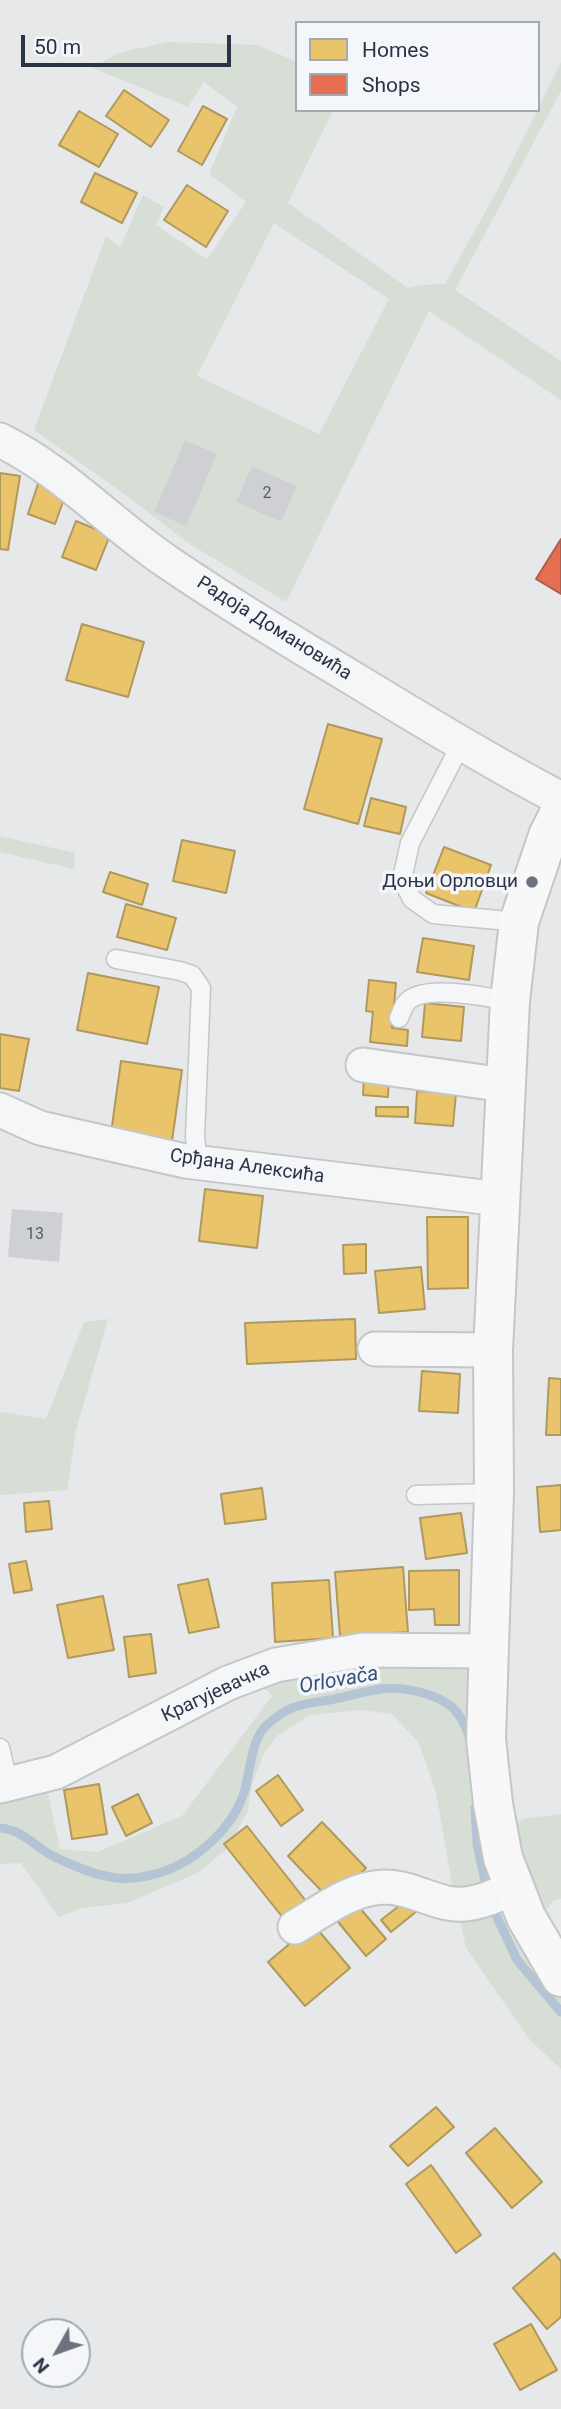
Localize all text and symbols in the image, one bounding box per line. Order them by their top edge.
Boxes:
scale bar [24,21,234,65]
legend [295,21,540,112]
text: 50 m [34,35,81,59]
text: Homes [362,38,429,62]
text: Shops [362,73,421,97]
house number: 2 [263,484,271,504]
street label: Радоја Домановића [192,572,356,686]
place label: Доњи Орловци [382,871,518,893]
marker: Доњи Орловци [524,874,540,890]
street label: Срђана Алексића [168,1145,326,1189]
house number: 13 [26,1225,44,1245]
street label: Крагујевачка [158,1658,274,1728]
water label: Orlovača [297,1662,381,1700]
north arrow [21,2318,91,2388]
text: N [28,2353,54,2378]

